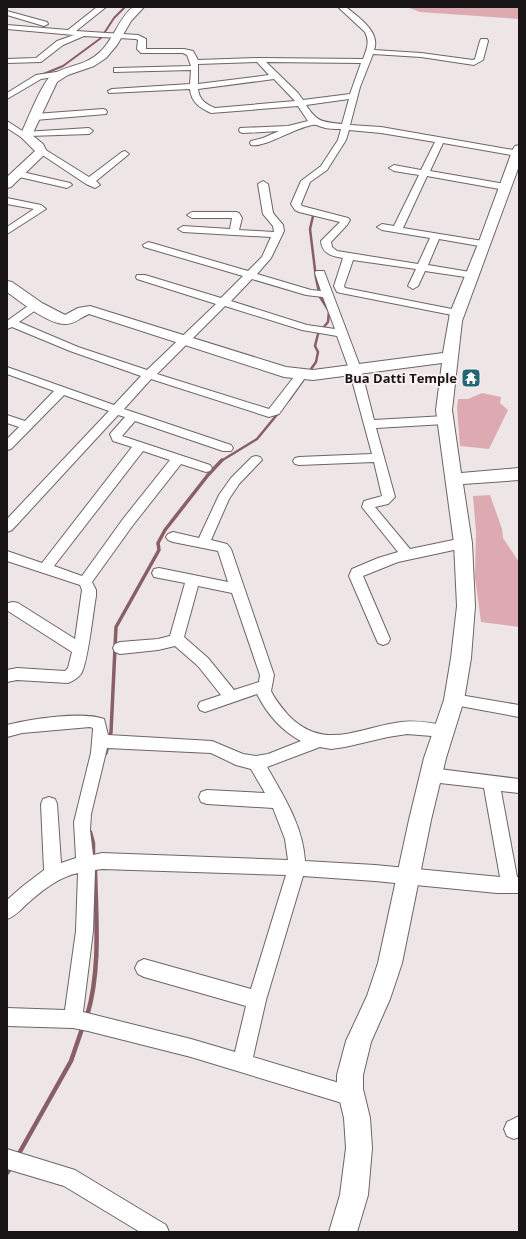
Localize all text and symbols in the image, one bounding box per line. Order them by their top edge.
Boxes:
temple icon: Bua Datti Temple [460,367,482,389]
place label: Bua Datti Temple [345,369,457,387]

